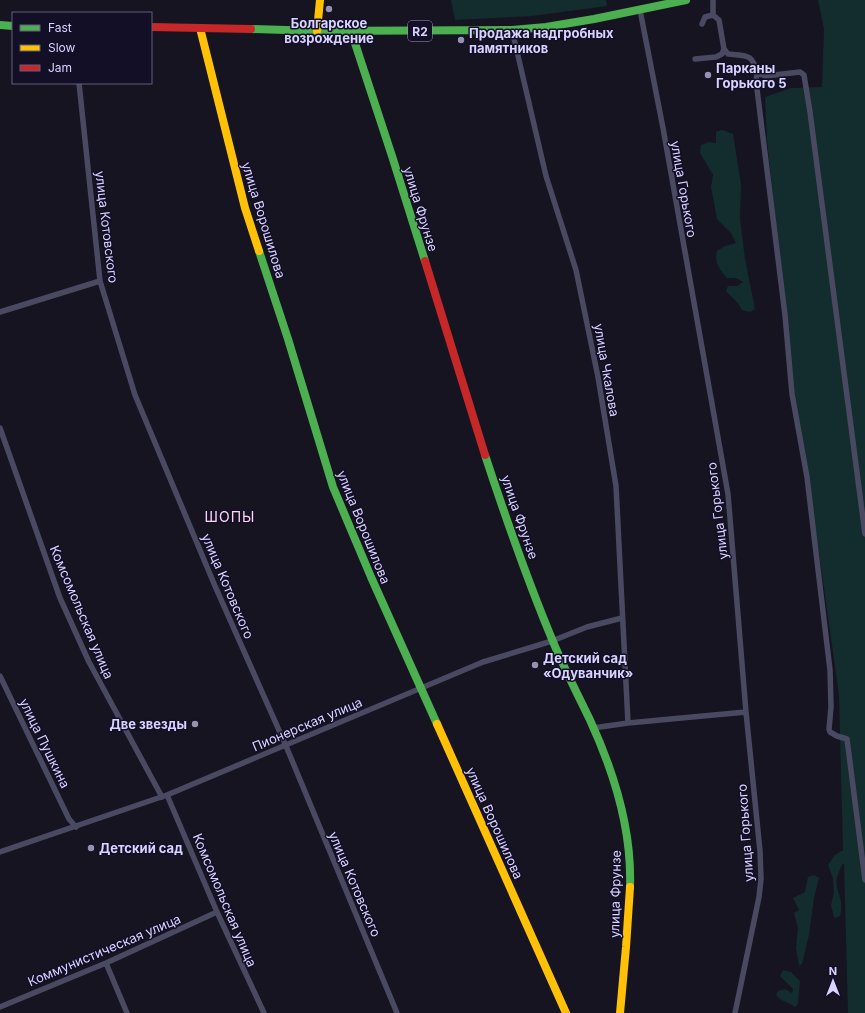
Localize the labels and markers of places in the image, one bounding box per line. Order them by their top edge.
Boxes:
marker: Болгарское возрождение [324,4,334,14]
place label: Болгарское возрождение [284,15,374,46]
place label: Продажа надгробных памятников [469,25,614,56]
marker: Продажа надгробных памятников [456,35,466,45]
place label: Парканы Горького 5 [716,60,787,91]
marker: Парканы Горького 5 [703,70,713,80]
place label: Детский сад «Одуванчик» [543,650,634,681]
marker: Детский сад «Одуванчик» [530,660,540,670]
place label: Две звезды [109,716,187,732]
marker: Две звезды [190,719,200,729]
place label: Детский сад [99,840,183,856]
marker: Детский сад [86,843,96,853]

